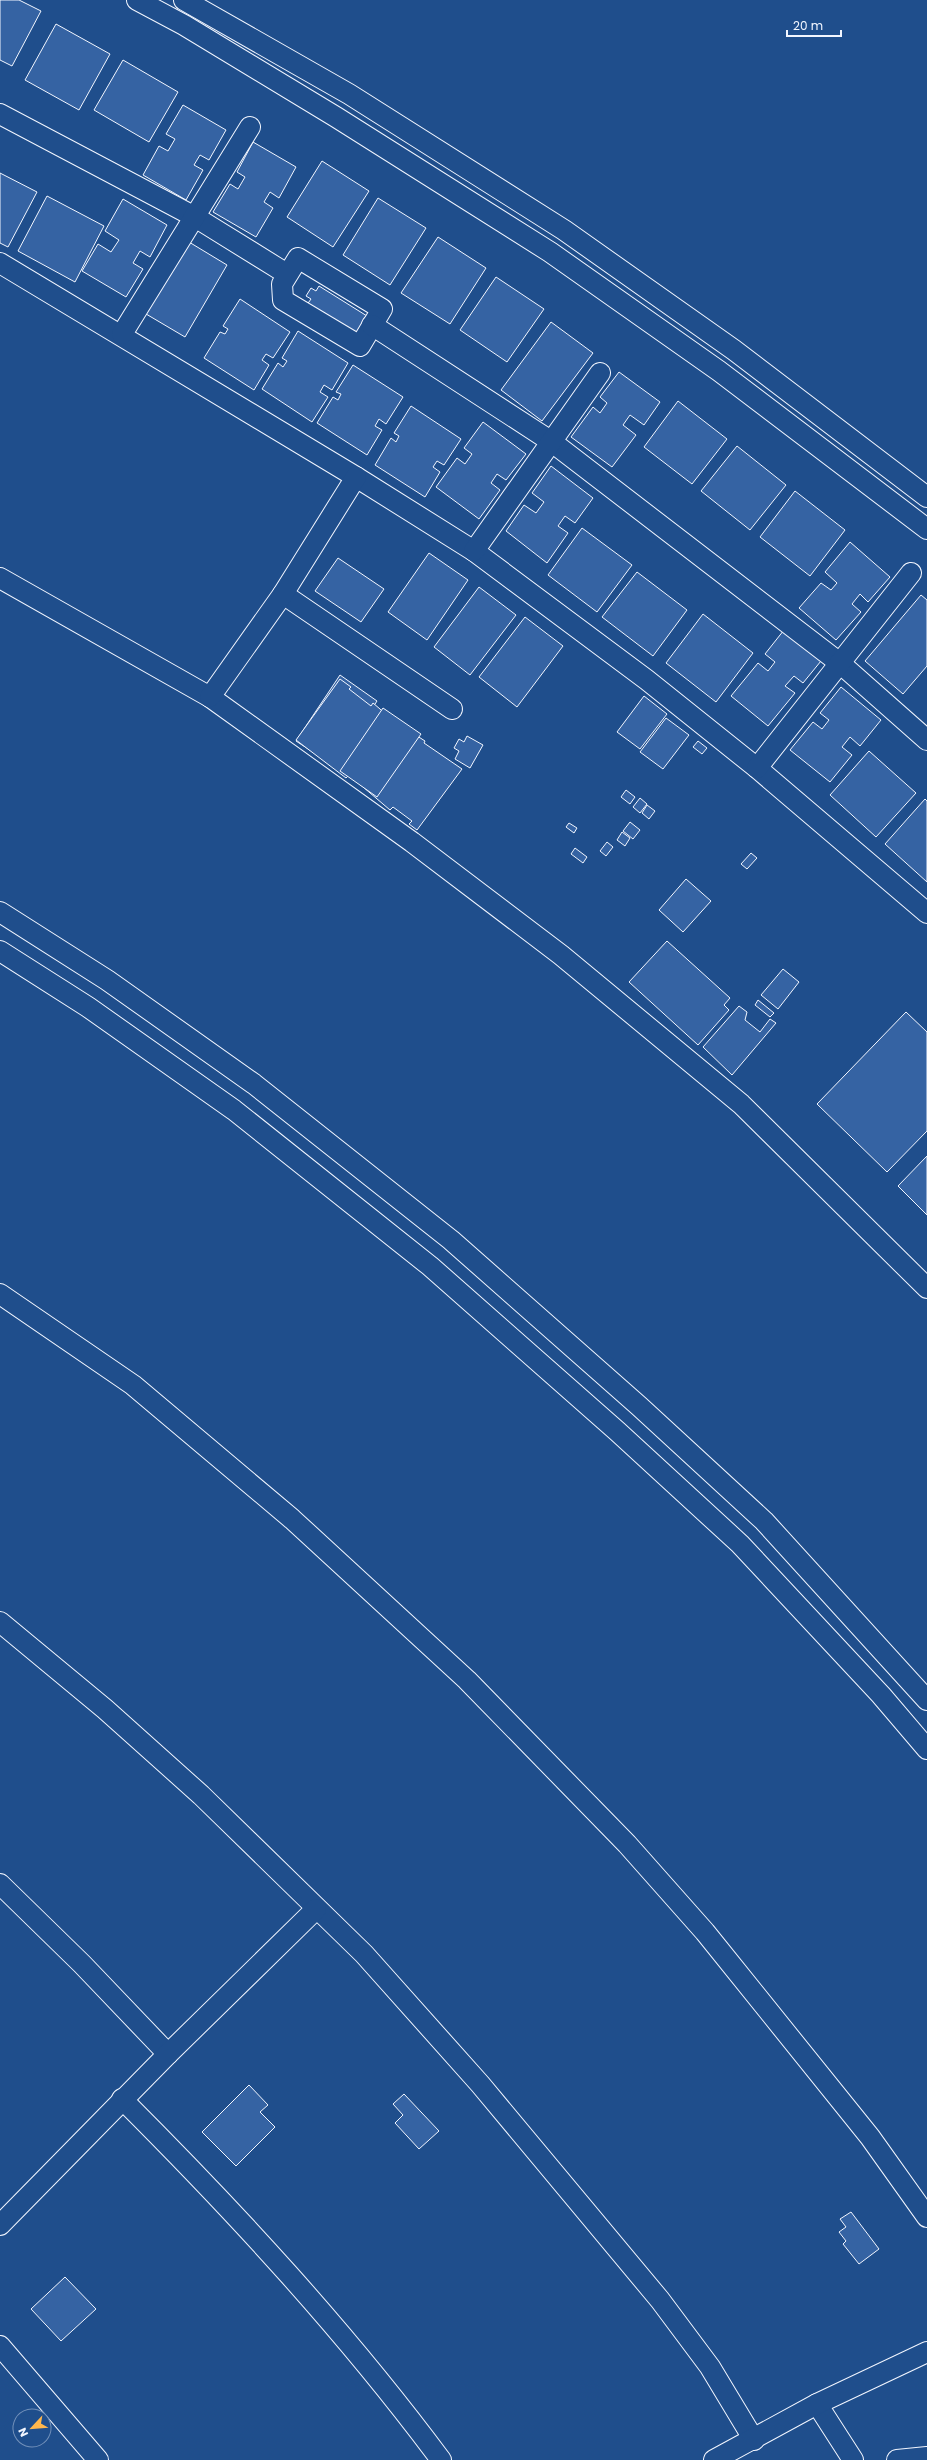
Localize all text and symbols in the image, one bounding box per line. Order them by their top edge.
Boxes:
scale bar [787,12,841,38]
text: 20 m [793,17,823,34]
north arrow [12,2408,52,2448]
text: N [14,2425,32,2440]

